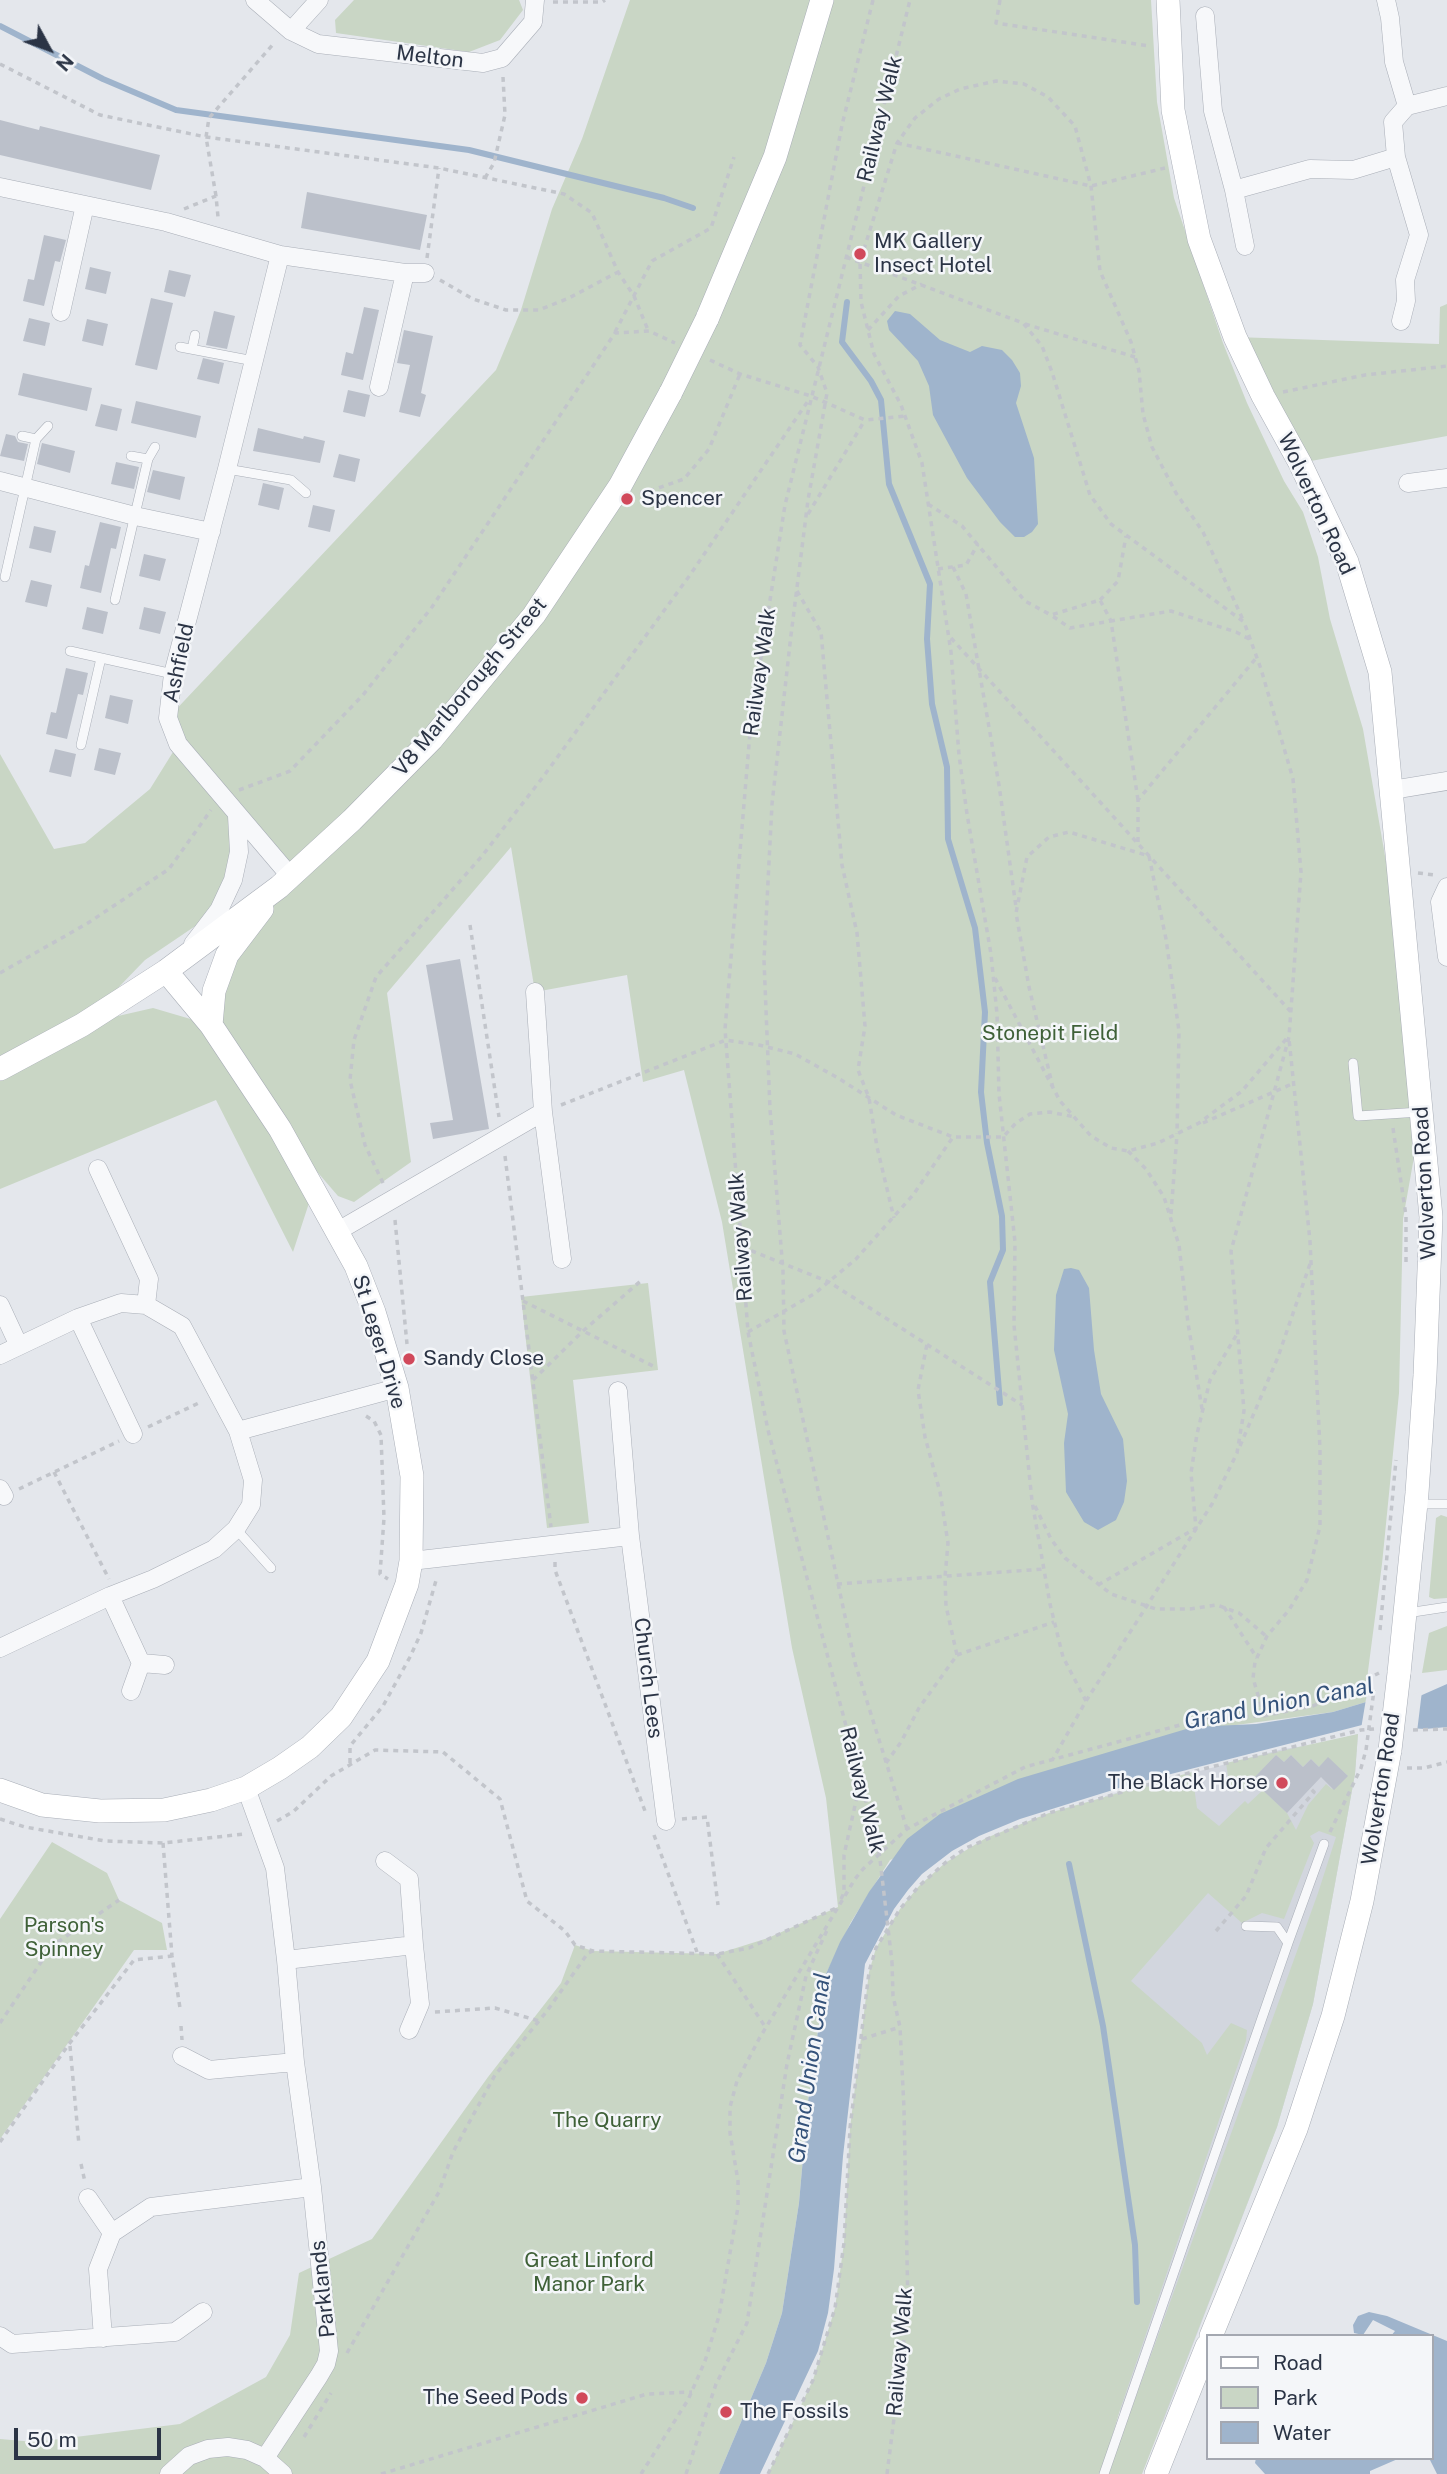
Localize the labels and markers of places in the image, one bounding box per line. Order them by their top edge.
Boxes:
place label: MK Gallery Insect Hotel [874,229,992,279]
marker: MK Gallery Insect Hotel [852,246,868,262]
place label: Spencer [641,486,723,512]
marker: Spencer [619,491,635,507]
place label: Sandy Close [423,1346,544,1372]
marker: Sandy Close [401,1351,417,1367]
place label: The Black Horse [1108,1770,1268,1796]
marker: The Black Horse [1274,1775,1290,1791]
place label: The Seed Pods [423,2385,568,2411]
marker: The Seed Pods [574,2390,590,2406]
place label: The Fossils [740,2399,849,2425]
marker: The Fossils [718,2404,734,2420]

